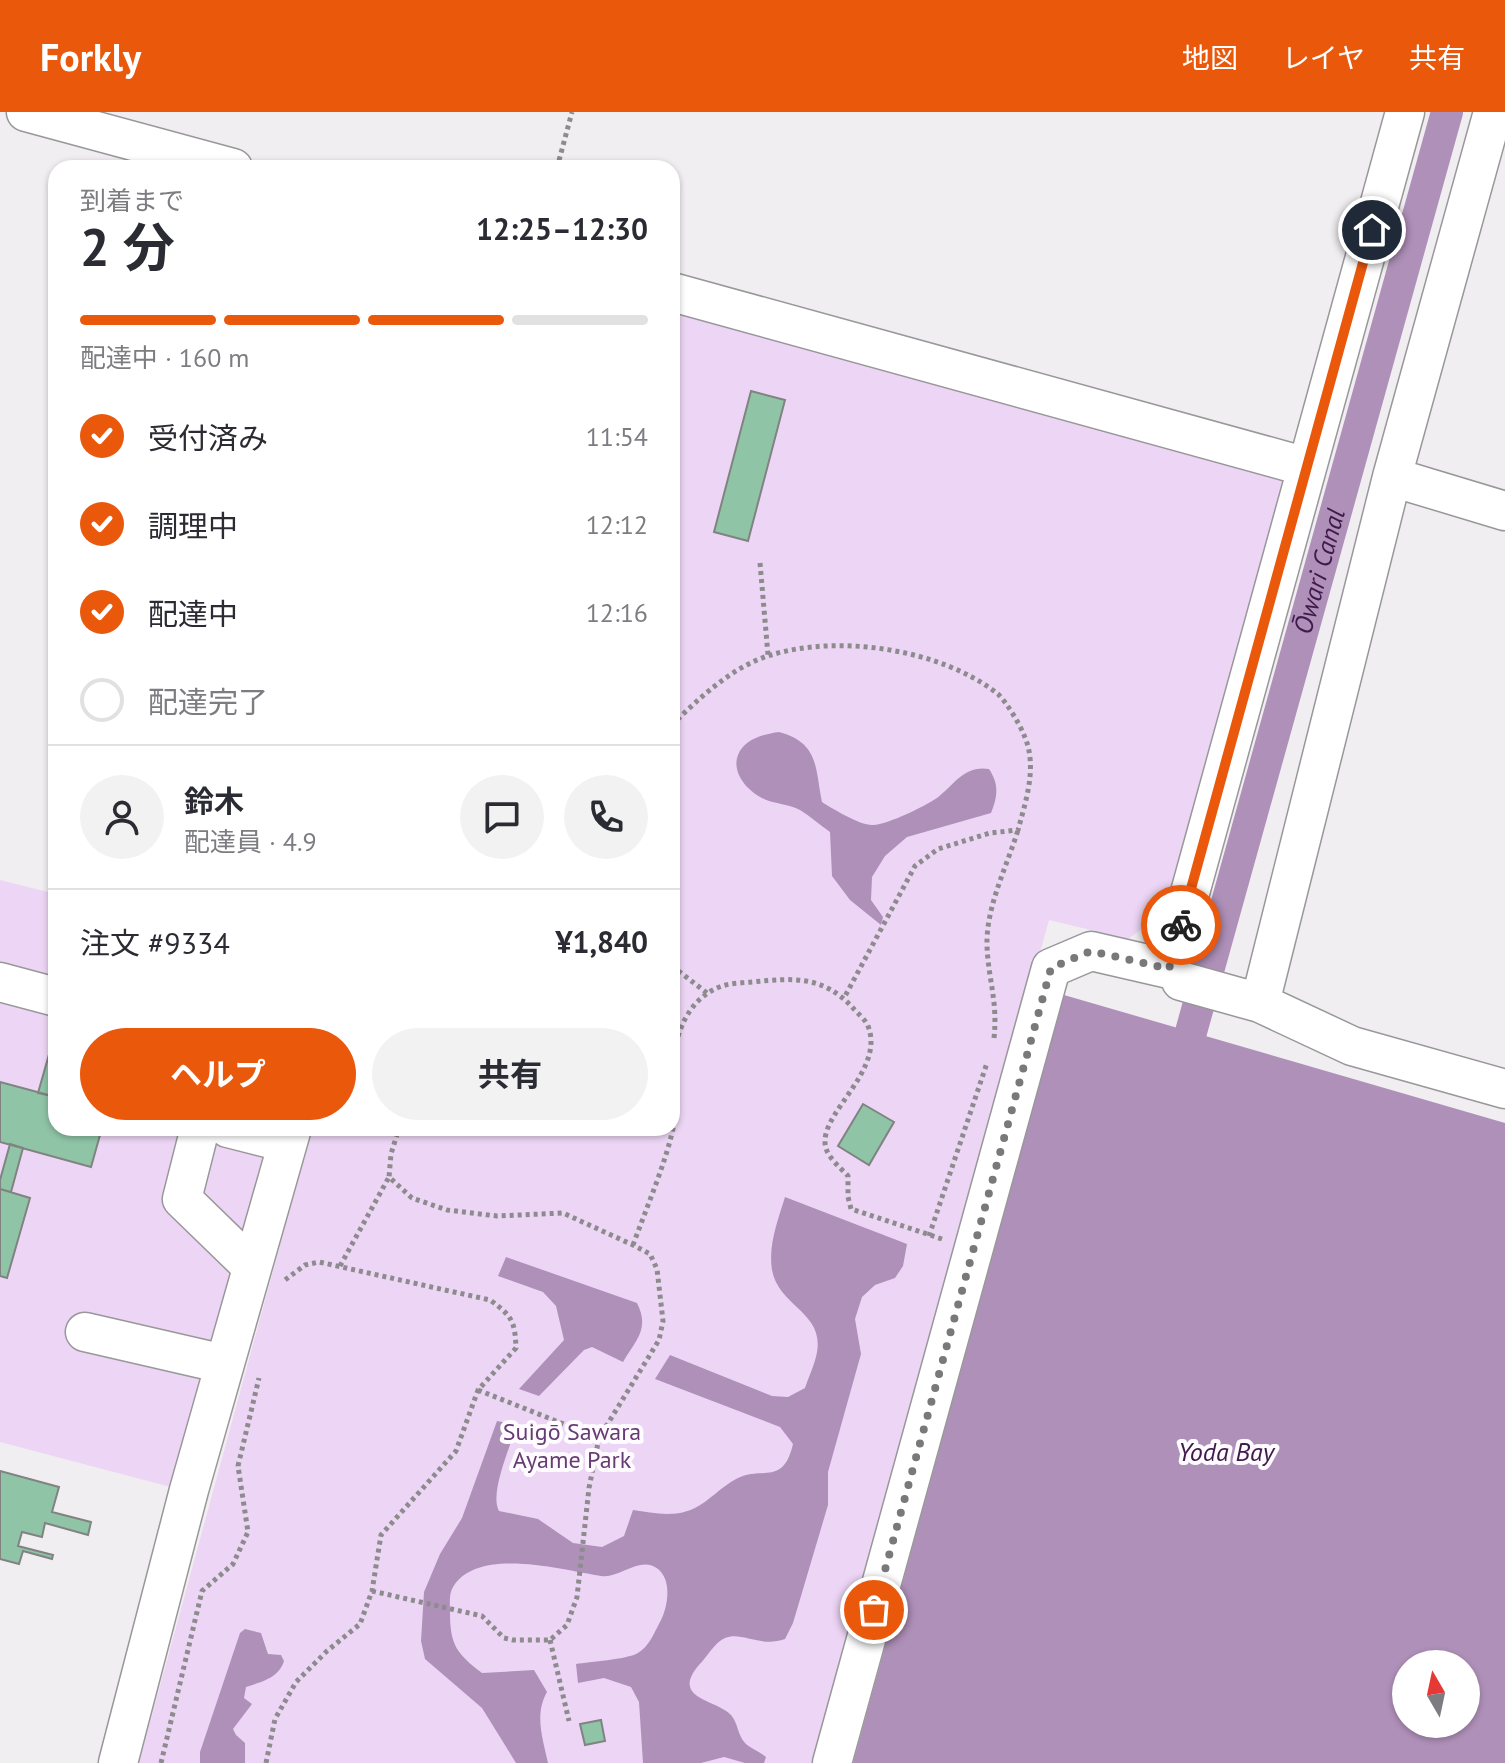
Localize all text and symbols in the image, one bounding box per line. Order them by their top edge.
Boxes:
text: Forkly [40,32,141,81]
text: 地図 [1182,39,1238,76]
text: レイヤ [1282,39,1365,76]
text: 共有 [1409,39,1465,76]
text: 到着まで [80,184,184,217]
pin [1338,196,1406,264]
icon: home [1350,208,1394,252]
text: 12:25–12:30 [476,209,648,248]
text: 2 分 [80,213,175,280]
text: 配達中 · 160 m [80,341,249,374]
icon: check [80,414,124,458]
text: 受付済み [148,418,268,457]
text: 11:54 [586,420,648,453]
icon: check [80,502,124,546]
water label: Ōwari Canal [1286,505,1352,638]
text: 調理中 [148,506,238,545]
text: 12:12 [586,508,648,541]
icon: check [80,590,124,634]
text: 配達中 [148,594,238,633]
text: 12:16 [586,596,648,629]
text: 配達完了 [148,682,268,721]
button: person [80,775,164,859]
button: chat [460,775,544,859]
button: phone [564,775,648,859]
text: 鈴木 [184,781,244,820]
text: 配達員 · 4.9 [184,825,317,858]
courier [1141,885,1221,965]
icon: bike [1159,903,1203,947]
text: ¥1,840 [555,922,648,961]
text: 注文 #9334 [80,923,230,962]
button: ヘルプ [80,1028,356,1120]
button: 共有 [372,1028,648,1120]
park label: Suigō Sawara Ayame Park [503,1416,641,1475]
water label: Yoda Bay [1178,1435,1276,1468]
pin [840,1576,908,1644]
icon: bag [852,1588,896,1632]
north arrow [1392,1650,1480,1738]
map controls [1392,1650,1480,1738]

